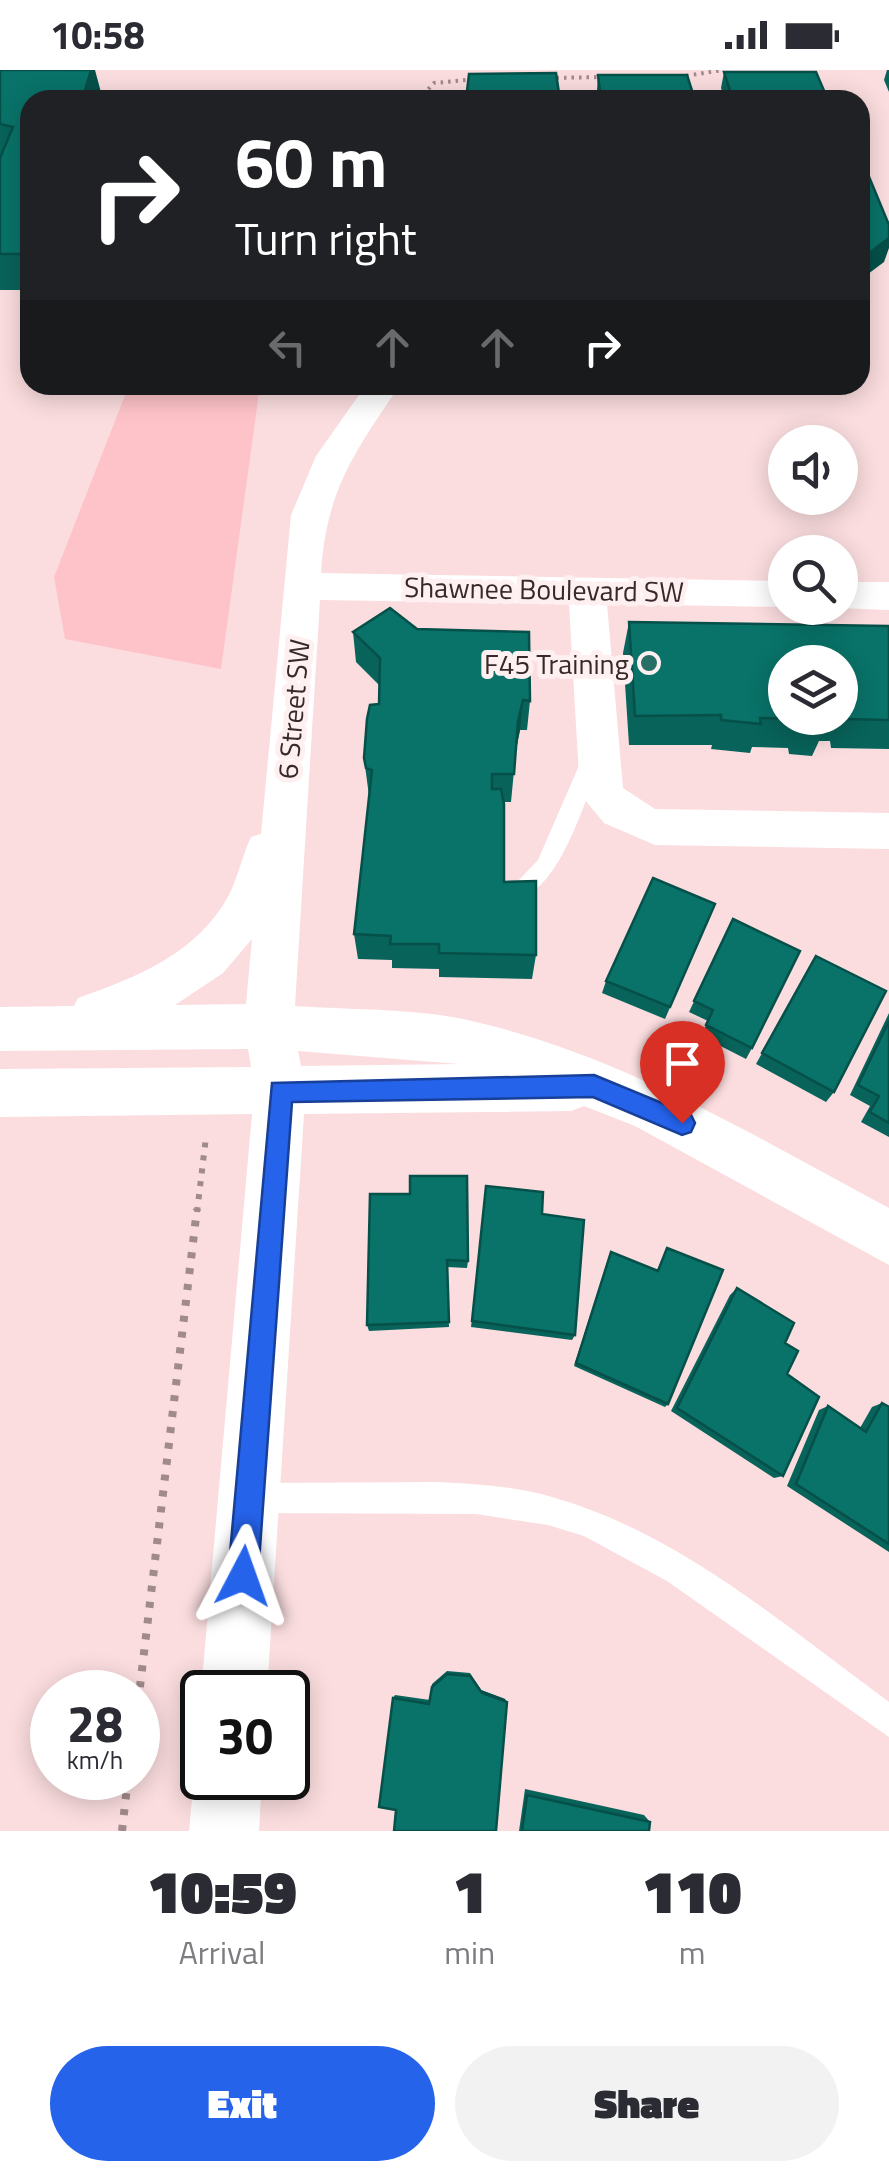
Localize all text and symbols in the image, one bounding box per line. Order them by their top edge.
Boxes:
text: 10:58 [50,6,145,64]
text: 60 m [235,108,388,214]
icon: right [70,130,200,260]
text: Turn right [235,204,417,272]
icon: left [260,320,315,375]
icon: ahead [365,320,420,375]
icon: ahead [470,320,525,375]
icon: right [575,320,630,375]
map controls [768,425,858,735]
button: sound [768,425,858,515]
button: search [768,535,858,625]
street label: Shawnee Boulevard SW [404,565,684,613]
street label: 6 Street SW [265,637,321,781]
place label: F45 Training [484,642,629,685]
button: layers [768,645,858,735]
marker: F45 Training [638,652,660,674]
pin [640,1021,725,1124]
icon: arrive [655,1036,710,1091]
position arrow [191,1524,295,1628]
speed limit sign: 30 [180,1670,310,1800]
text: 28 [67,1685,123,1761]
text: km/h [67,1741,123,1779]
text: 10:59 [147,1845,297,1936]
text: 1 [453,1845,486,1936]
text: 110 [643,1845,742,1936]
text: Arrival [179,1928,265,1976]
text: min [444,1928,495,1976]
text: m [679,1928,705,1976]
button: Exit [50,2046,435,2161]
button: Share [455,2046,839,2161]

